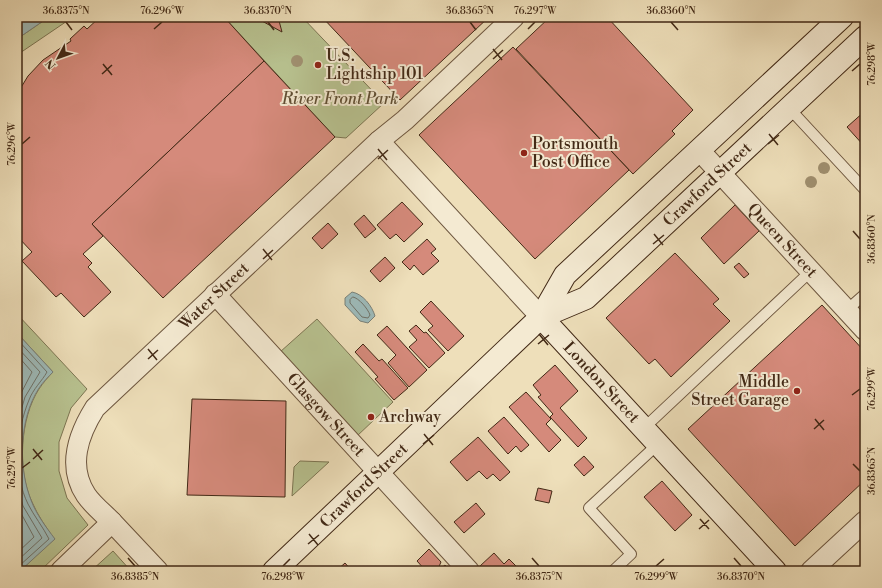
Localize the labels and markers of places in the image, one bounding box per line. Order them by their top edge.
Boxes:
place label: U.S. Lightship 101 [326,46,423,84]
marker: U.S. Lightship 101 [313,60,323,70]
place label: Portsmouth Post Office [532,134,619,172]
marker: Portsmouth Post Office [519,148,529,158]
place label: Middle Street Garage [691,372,789,410]
marker: Middle Street Garage [792,386,802,396]
place label: Archway [378,407,441,427]
marker: Archway [366,412,376,422]

